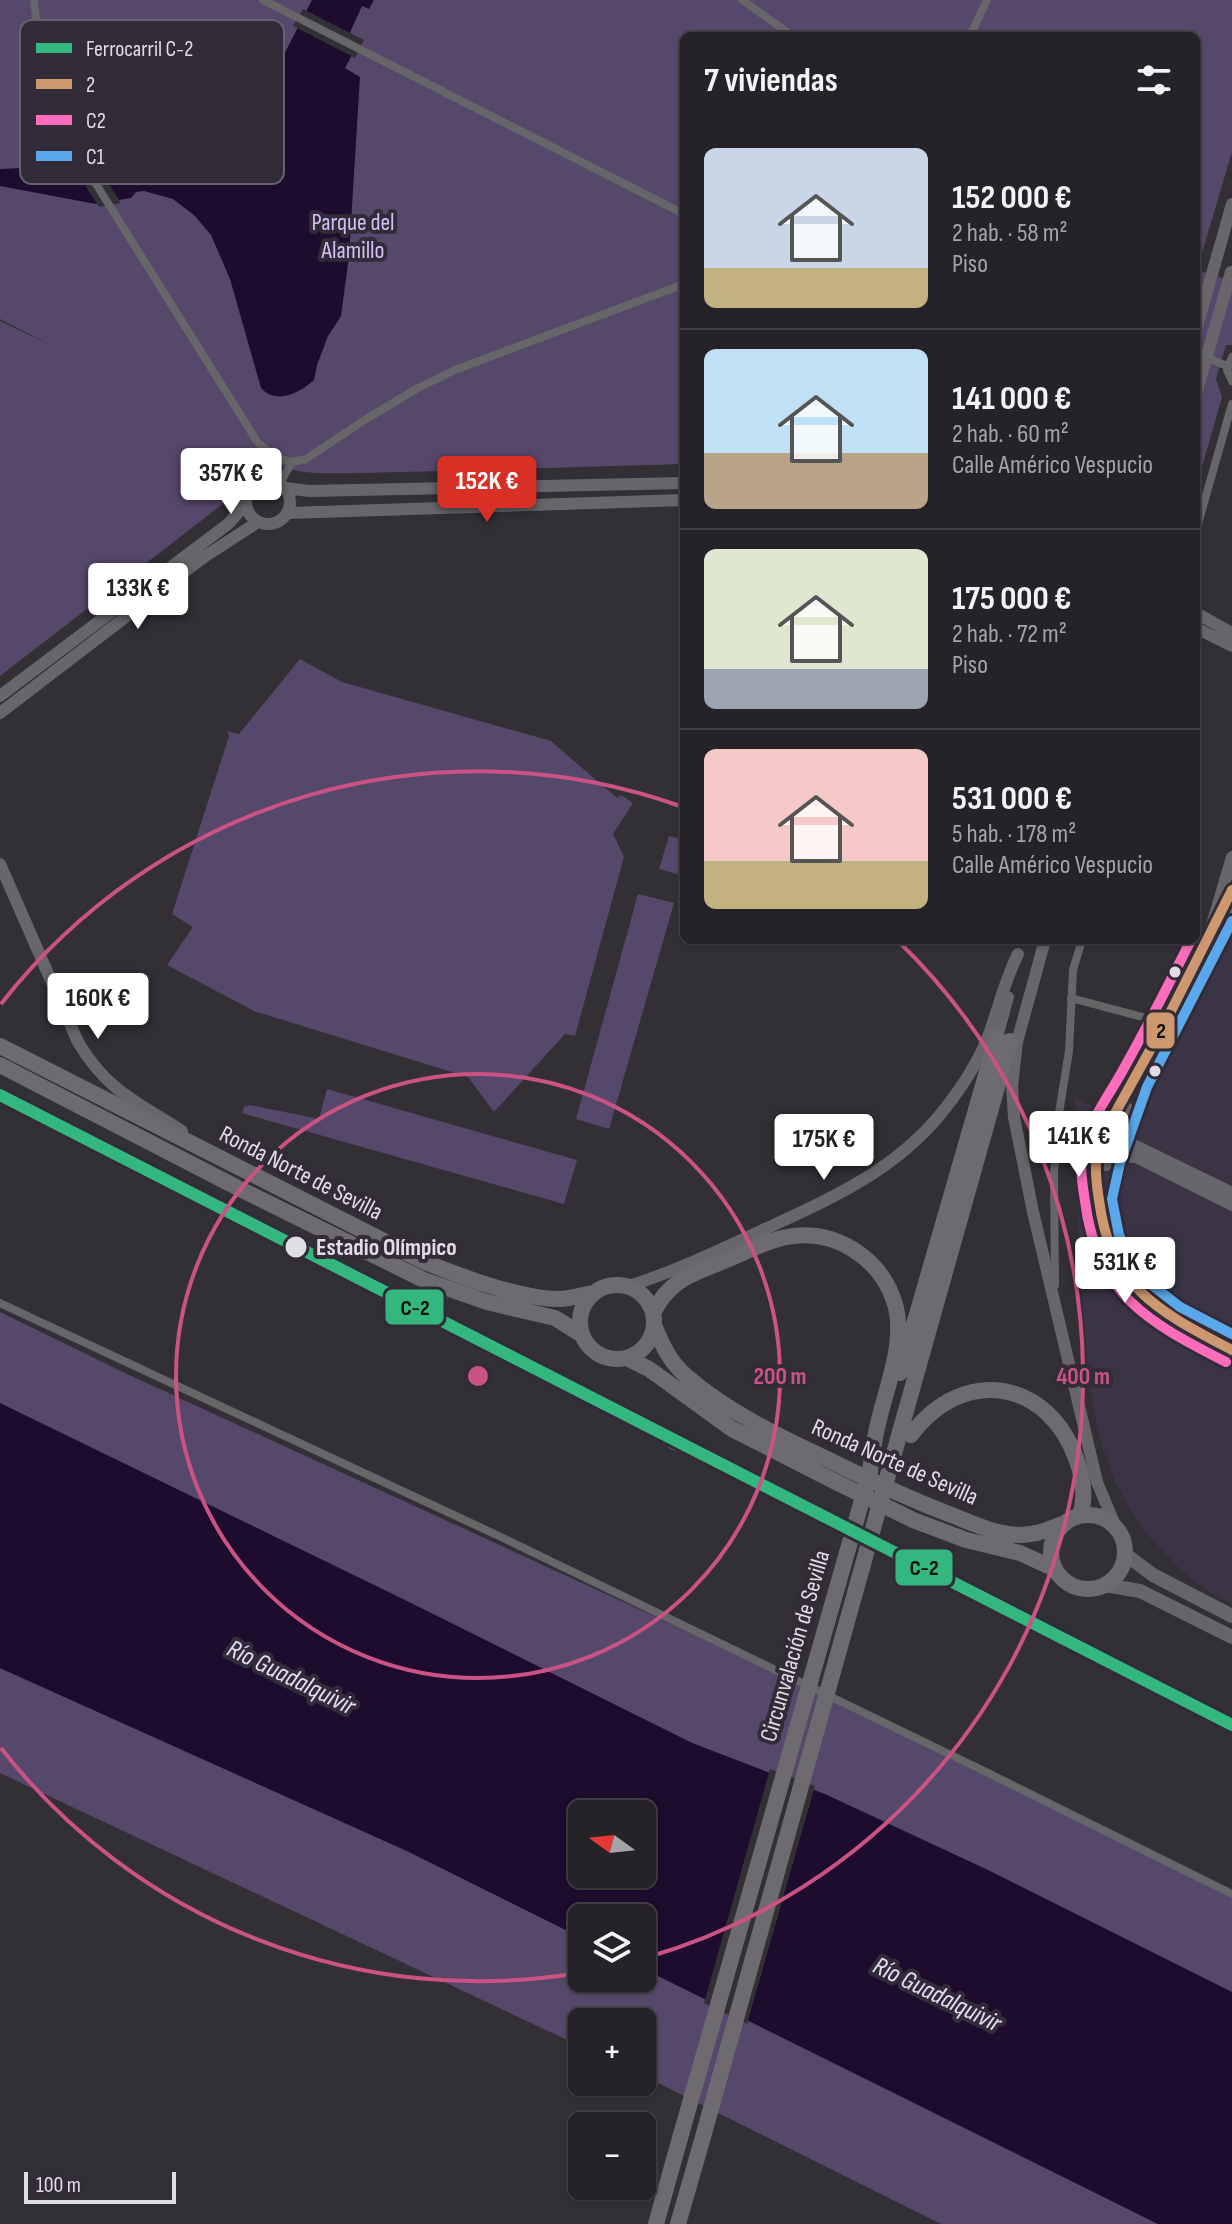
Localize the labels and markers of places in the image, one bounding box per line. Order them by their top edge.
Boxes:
pin: 357K € [166,448,296,516]
pin: 152K € [422,456,552,524]
pin: 133K € [73,563,203,631]
unlabelled marker [1167,964,1183,980]
pin: 160K € [33,973,163,1041]
unlabelled marker [1147,1063,1163,1079]
pin: 141K € [1014,1111,1144,1179]
pin: 175K € [759,1114,889,1182]
place label: Estadio Olímpico [316,1233,457,1262]
marker: Estadio Olímpico [283,1234,309,1260]
pin: 531K € [1060,1237,1190,1305]
centre of rings [464,1362,492,1390]

